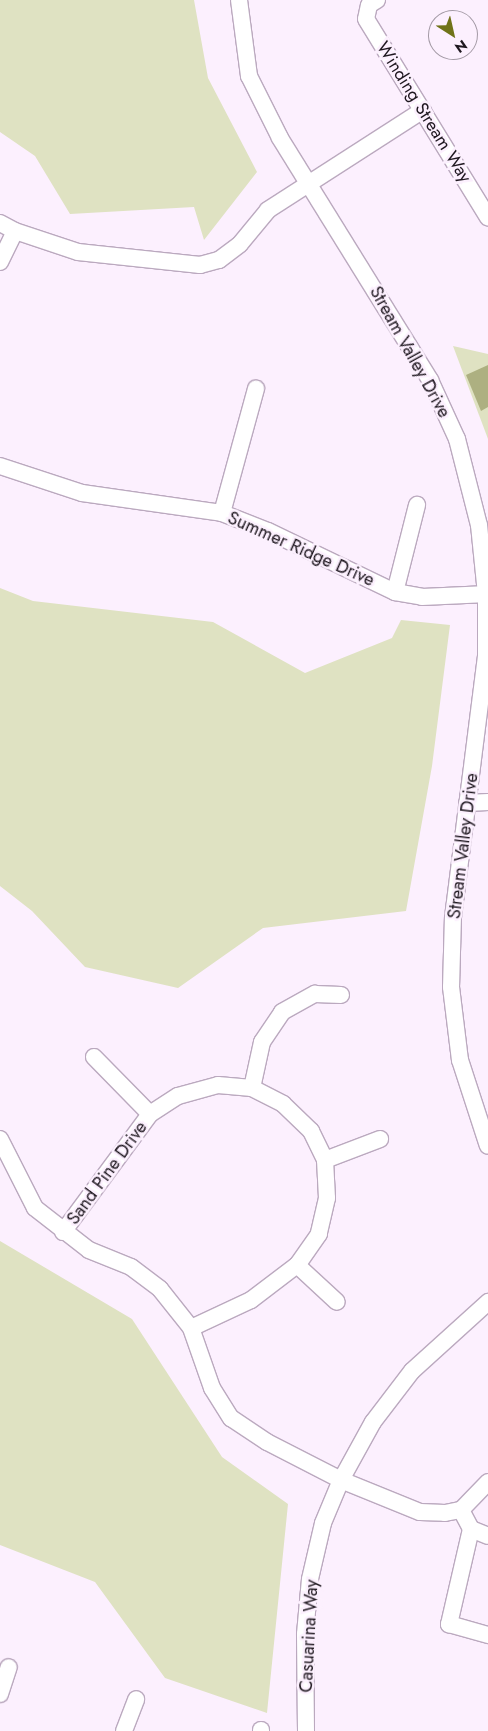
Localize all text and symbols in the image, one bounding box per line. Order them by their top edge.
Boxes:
north arrow [428,10,478,60]
text: N [451,35,471,58]
street label: Winding Stream Way [372,38,476,186]
street label: Stream Valley Drive [365,283,455,421]
street label: Summer Ridge Drive [224,507,378,591]
street label: Stream Valley Drive [443,772,483,920]
street label: Sand Pine Drive [62,1117,152,1229]
street label: Casuarina Way [295,1579,323,1693]

